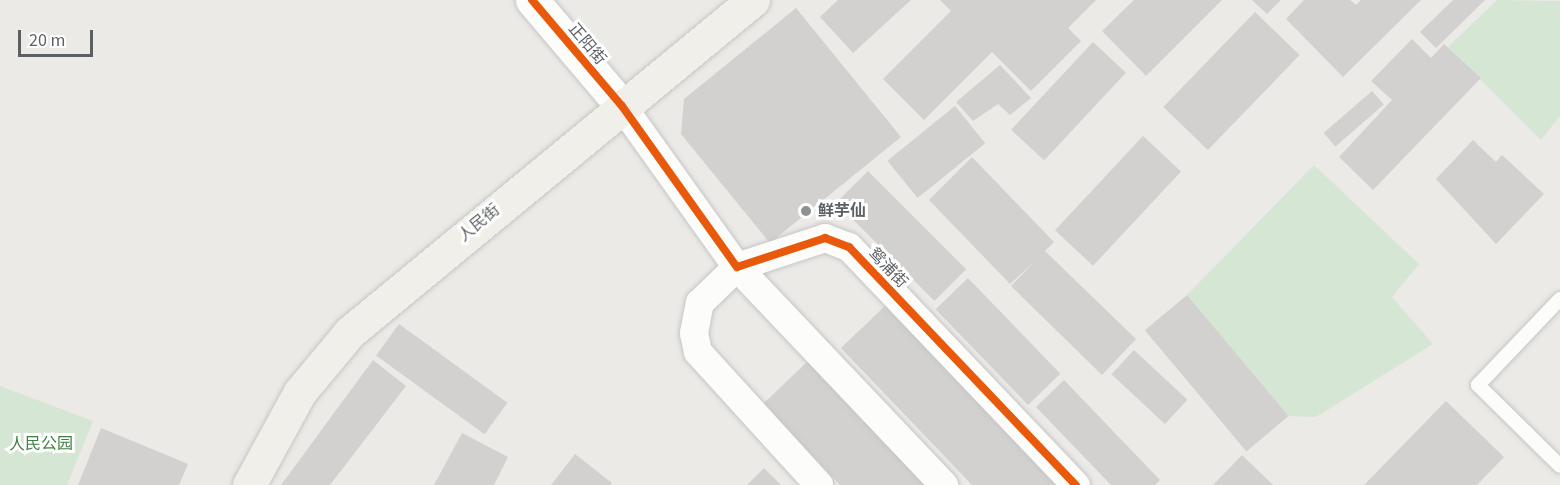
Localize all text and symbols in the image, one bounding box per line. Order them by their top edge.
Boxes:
scale bar [21,18,96,56]
street label: 正阳街 [564,19,610,69]
text: 20 m [29,28,65,53]
street label: 人民街 [454,200,504,246]
place label: 鲜芋仙 [818,201,866,221]
marker: 鲜芋仙 [799,204,813,218]
street label: 鸳浦街 [864,244,912,292]
park label: 人民公园 [9,434,73,454]

